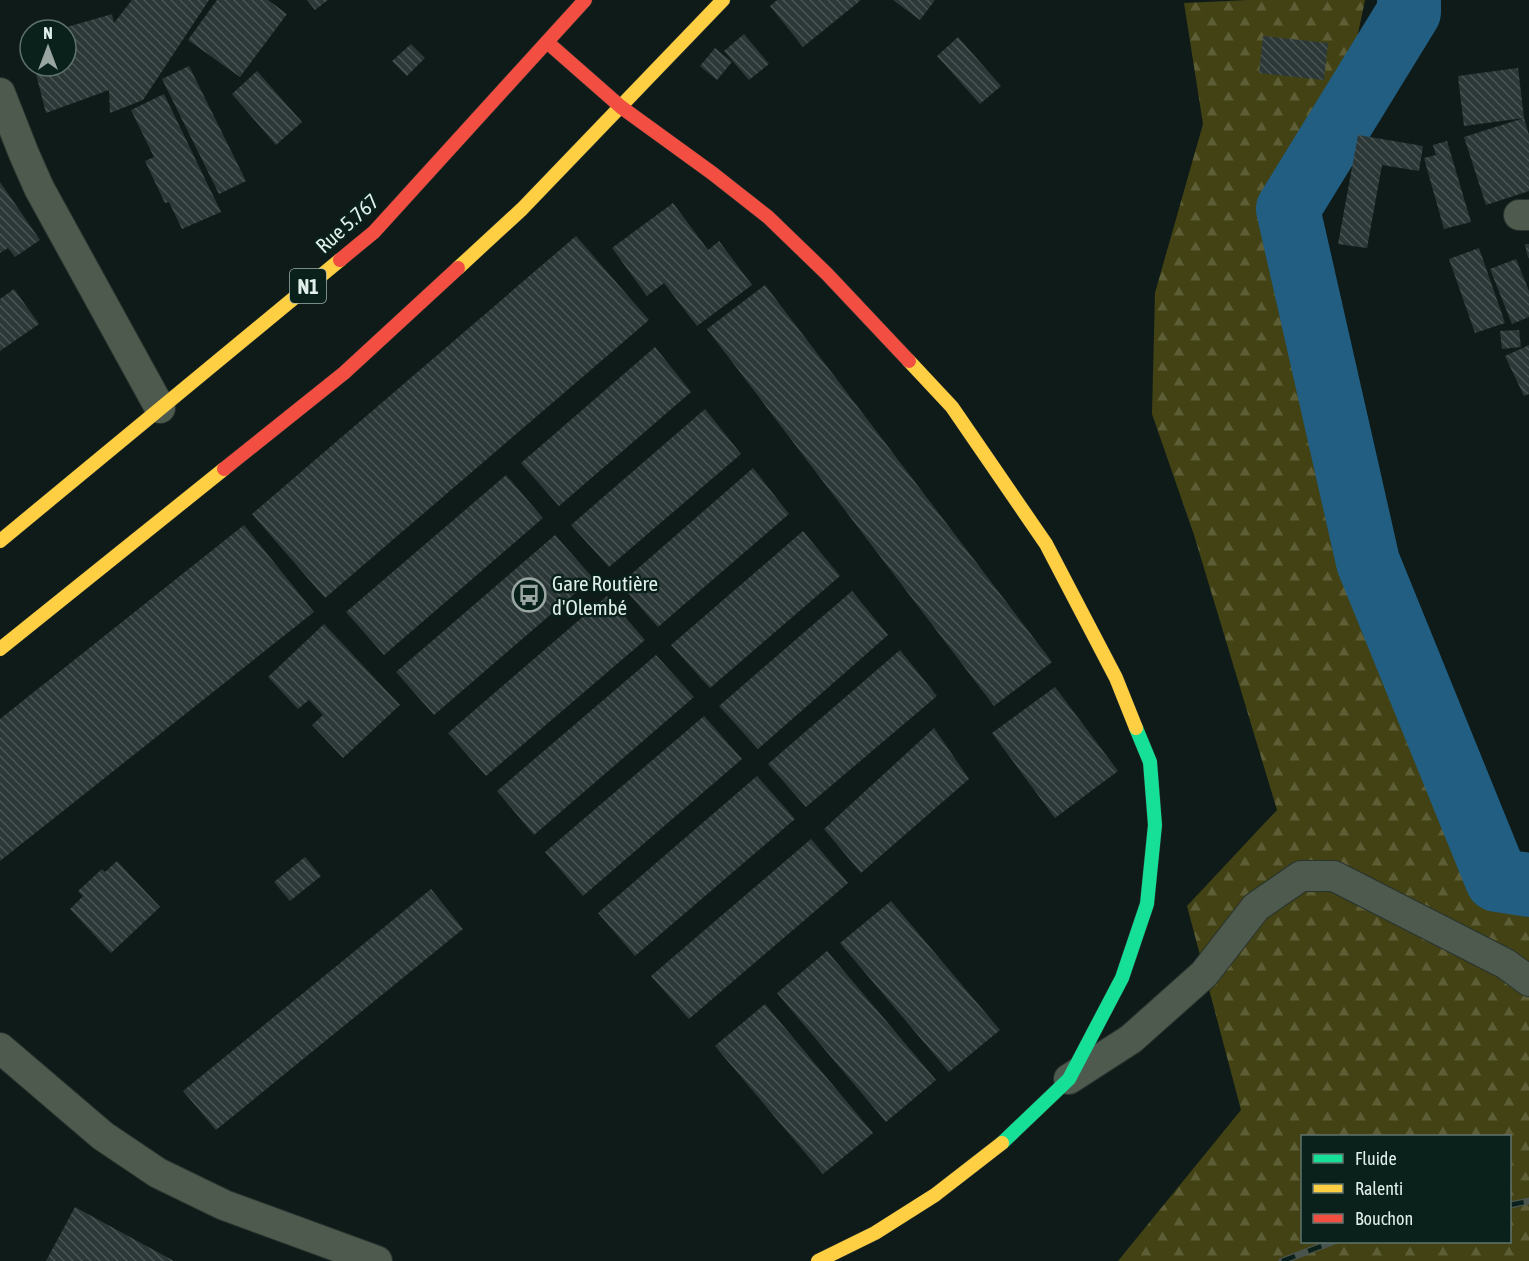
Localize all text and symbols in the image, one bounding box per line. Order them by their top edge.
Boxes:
north arrow [18,18,78,78]
text: N [43,24,53,42]
street label: Rue 5.767 [311,189,383,257]
road number: N1 [290,269,326,303]
place label: Gare Routière d'Olembé [552,571,658,619]
bus stop icon: Gare Routière d'Olembé [511,577,547,613]
legend [1301,1135,1511,1243]
text: Fluide [1355,1148,1397,1169]
text: Ralenti [1355,1178,1403,1199]
text: Bouchon [1355,1208,1413,1229]

